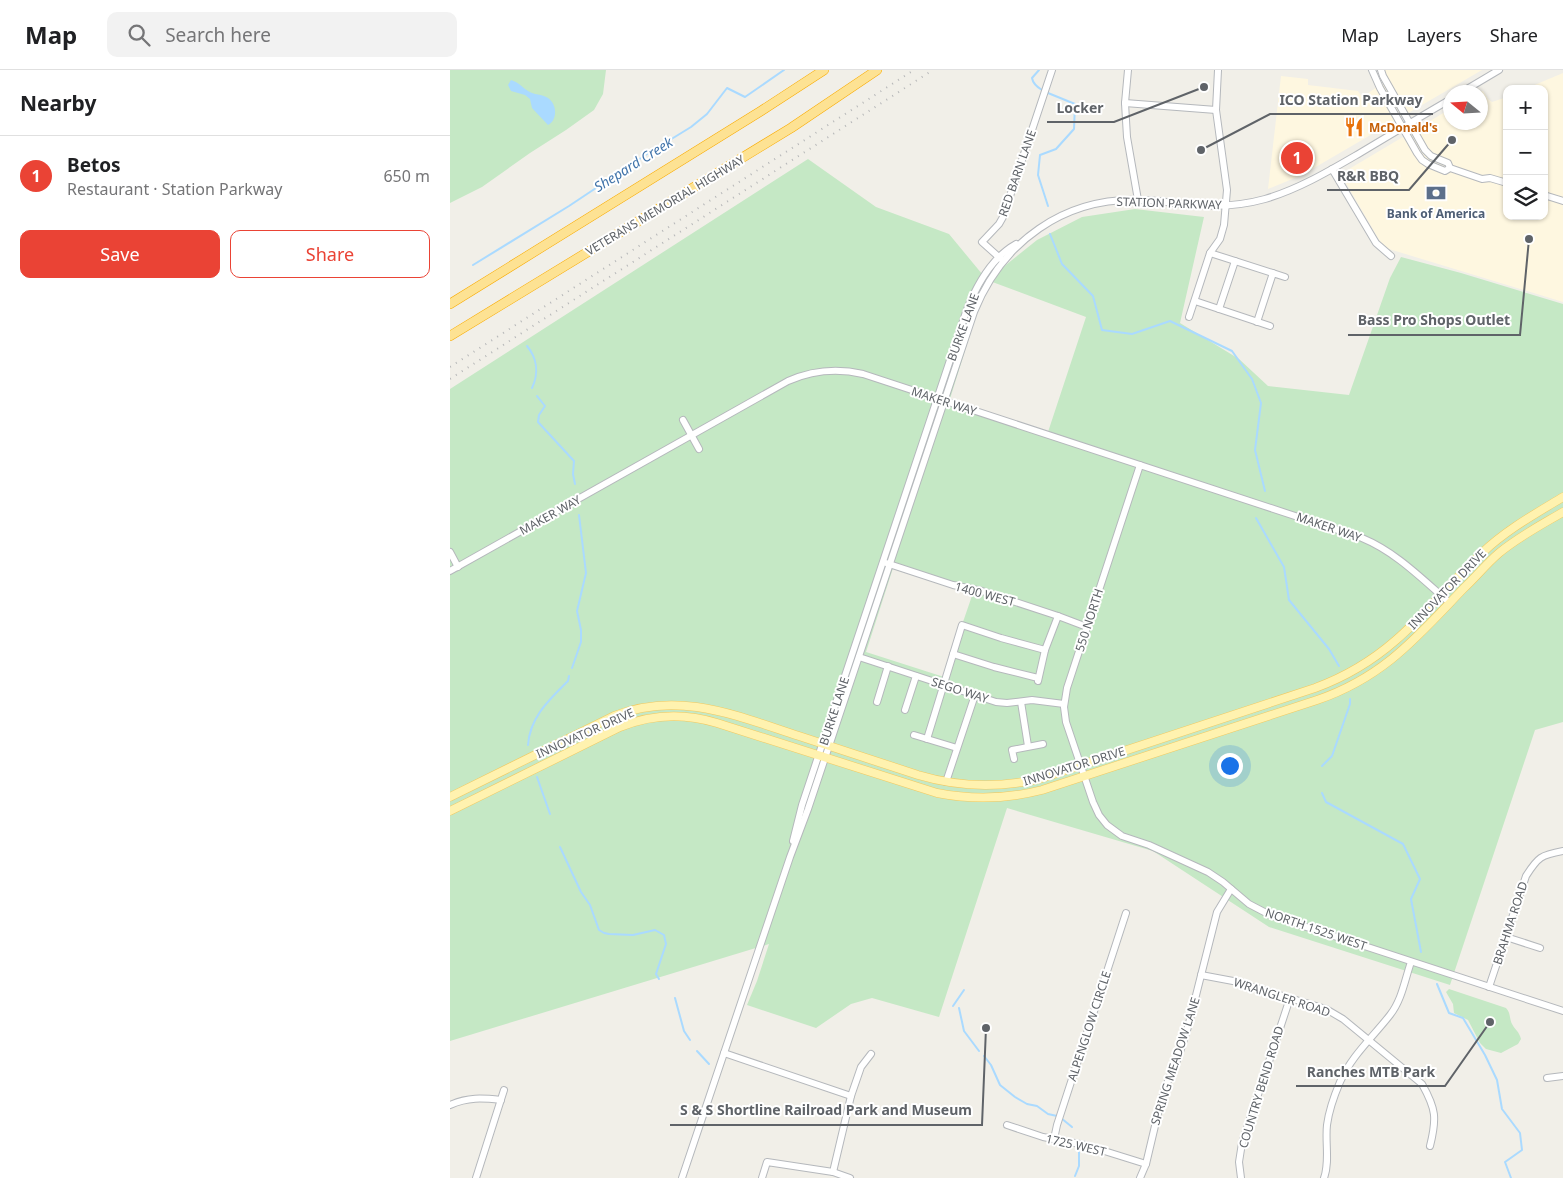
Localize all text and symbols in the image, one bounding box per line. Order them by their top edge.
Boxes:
search box [107,12,457,57]
text: Map [25,18,77,51]
icon: search [125,21,153,49]
text: Search here [165,22,271,48]
text: Map [1341,23,1379,47]
text: Layers [1407,23,1462,47]
text: Share [1490,23,1538,47]
callout: ICO Station Parkway [1270,85,1433,114]
north arrow [1443,85,1488,130]
map controls [1503,85,1548,220]
button: + [1503,85,1548,130]
text: Nearby [20,89,96,117]
text: ICO Station Parkway [1279,90,1423,109]
callout: Locker [1047,93,1114,122]
text: Locker [1056,98,1104,117]
restaurant icon: McDonald's [1343,116,1365,138]
place label: McDonald's [1369,119,1438,136]
street label: RED BARN LANE [994,127,1040,219]
button: − [1503,130,1548,175]
water label: Shepard Creek [590,132,677,196]
pin: 1 [1281,139,1313,177]
street label: VETERANS MEMORIAL HIGHWAY [582,151,748,259]
text: Betos [67,152,121,178]
callout: R&R BBQ [1327,161,1409,190]
text: 1 [31,165,41,187]
text: 650 m [383,165,430,187]
text: R&R BBQ [1337,166,1399,185]
button: layers [1503,175,1548,220]
text: Restaurant · Station Parkway [67,178,283,200]
bank icon: Bank of America [1425,182,1447,204]
street label: STATION PARKWAY [1116,193,1222,213]
place label: Bank of America [1387,205,1485,222]
button: Save [20,230,220,278]
button: Share [230,230,430,278]
street label: BURKE LANE [943,291,983,363]
callout: Bass Pro Shops Outlet [1348,306,1520,335]
text: Bass Pro Shops Outlet [1358,310,1510,329]
street label: MAKER WAY [909,382,979,420]
street label: MAKER WAY [516,491,584,539]
street label: MAKER WAY [1294,508,1364,546]
street label: INNOVATOR DRIVE [1404,545,1490,633]
street label: 1400 WEST [953,578,1017,610]
street label: 550 NORTH [1071,586,1107,654]
street label: SEGO WAY [929,673,991,707]
street label: BURKE LANE [815,675,853,747]
street label: INNOVATOR DRIVE [533,704,637,762]
street label: INNOVATOR DRIVE [1021,742,1127,790]
your location [1217,753,1243,779]
street label: BRAHMA ROAD [1489,879,1532,967]
street label: NORTH 1525 WEST [1263,904,1369,954]
street label: ALPENGLOW CIRCLE [1063,969,1115,1083]
street label: WRANGLER ROAD [1231,973,1333,1021]
street label: SPRING MEADOW LANE [1146,995,1204,1127]
street label: COUNTRY BEND ROAD [1234,1023,1288,1150]
callout: Ranches MTB Park [1296,1057,1445,1086]
text: Ranches MTB Park [1307,1062,1435,1081]
callout: S & S Shortline Railroad Park and Museum [670,1096,982,1125]
text: S & S Shortline Railroad Park and Museum [680,1100,972,1119]
street label: 1725 WEST [1044,1130,1108,1160]

